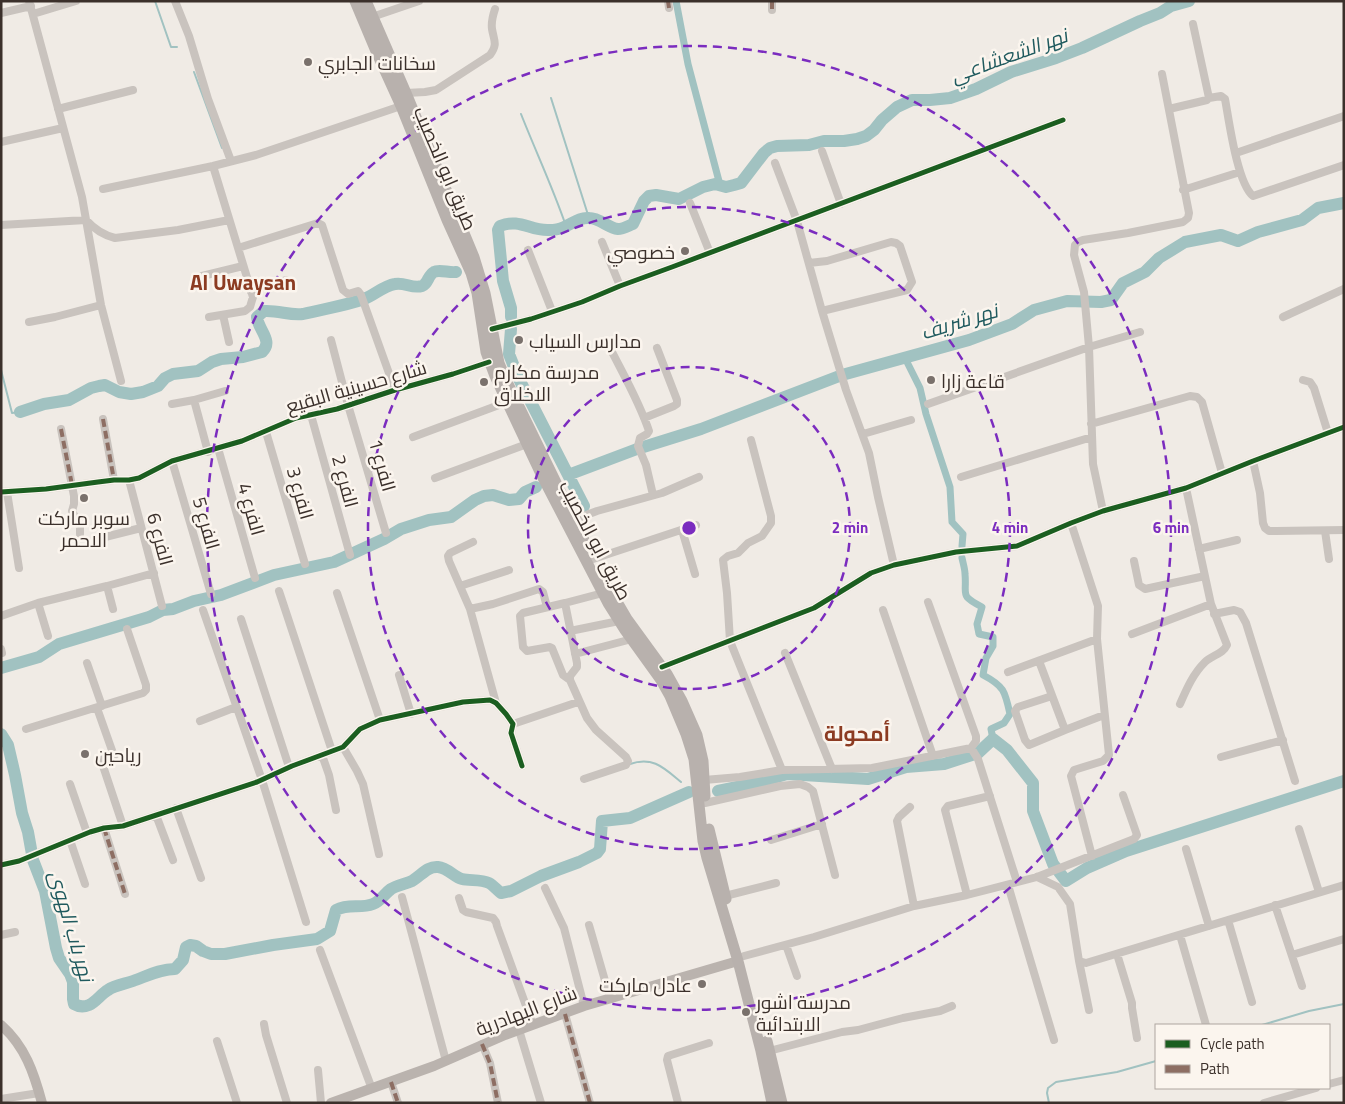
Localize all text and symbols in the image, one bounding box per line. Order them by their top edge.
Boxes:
water label: نهر الشعشاعي [946,19,1075,91]
place label: سخانات الجابري [318,48,436,78]
marker: سخانات الجابري [302,56,314,68]
street label: طريق ابو الخصيب [407,102,485,234]
place label: خصوصي [607,237,675,267]
marker: خصوصي [679,245,691,257]
district label: Al Uwaysan [190,266,296,298]
water label: نهر شريف [917,294,1004,347]
place label: مدارس السياب [529,326,642,355]
marker: مدارس السياب [513,334,525,346]
street label: شارع حسينية البقيع [282,352,430,420]
place label: مدرسة مكارم الاخلاق [494,357,599,408]
place label: قاعة زارا [941,366,1005,395]
marker: قاعة زارا [925,374,937,386]
marker: مدرسة مكارم الاخلاق [478,376,490,388]
street label: الفرع 1 [362,435,404,495]
street label: الفرع 2 [325,451,367,511]
street label: الفرع 3 [280,463,322,523]
street label: طريق ابو الخصيب [552,475,640,605]
street label: الفرع 4 [231,479,273,539]
marker: سوبر ماركت الاحمر [78,492,90,504]
street label: الفرع 5 [186,493,228,553]
place label: سوبر ماركت الاحمر [38,503,130,554]
street label: الفرع 6 [140,509,182,569]
text: 2 min [832,516,868,539]
text: 4 min [992,516,1028,539]
text: 6 min [1153,516,1189,539]
centre of rings [680,519,698,537]
district label: أمحولة [824,717,890,749]
place label: رياحين [95,740,142,769]
marker: رياحين [79,748,91,760]
water label: نهر باب الهوى [41,867,103,988]
place label: عادل ماركت [599,970,692,999]
street label: شارع البهادرية [471,977,581,1043]
marker: عادل ماركت [696,978,708,990]
place label: مدرسة اشور الابتدائية [755,987,851,1038]
marker: مدرسة اشور الابتدائية [740,1006,752,1018]
legend [1155,1024,1330,1089]
text: Cycle path [1200,1032,1265,1055]
text: Path [1200,1057,1230,1080]

